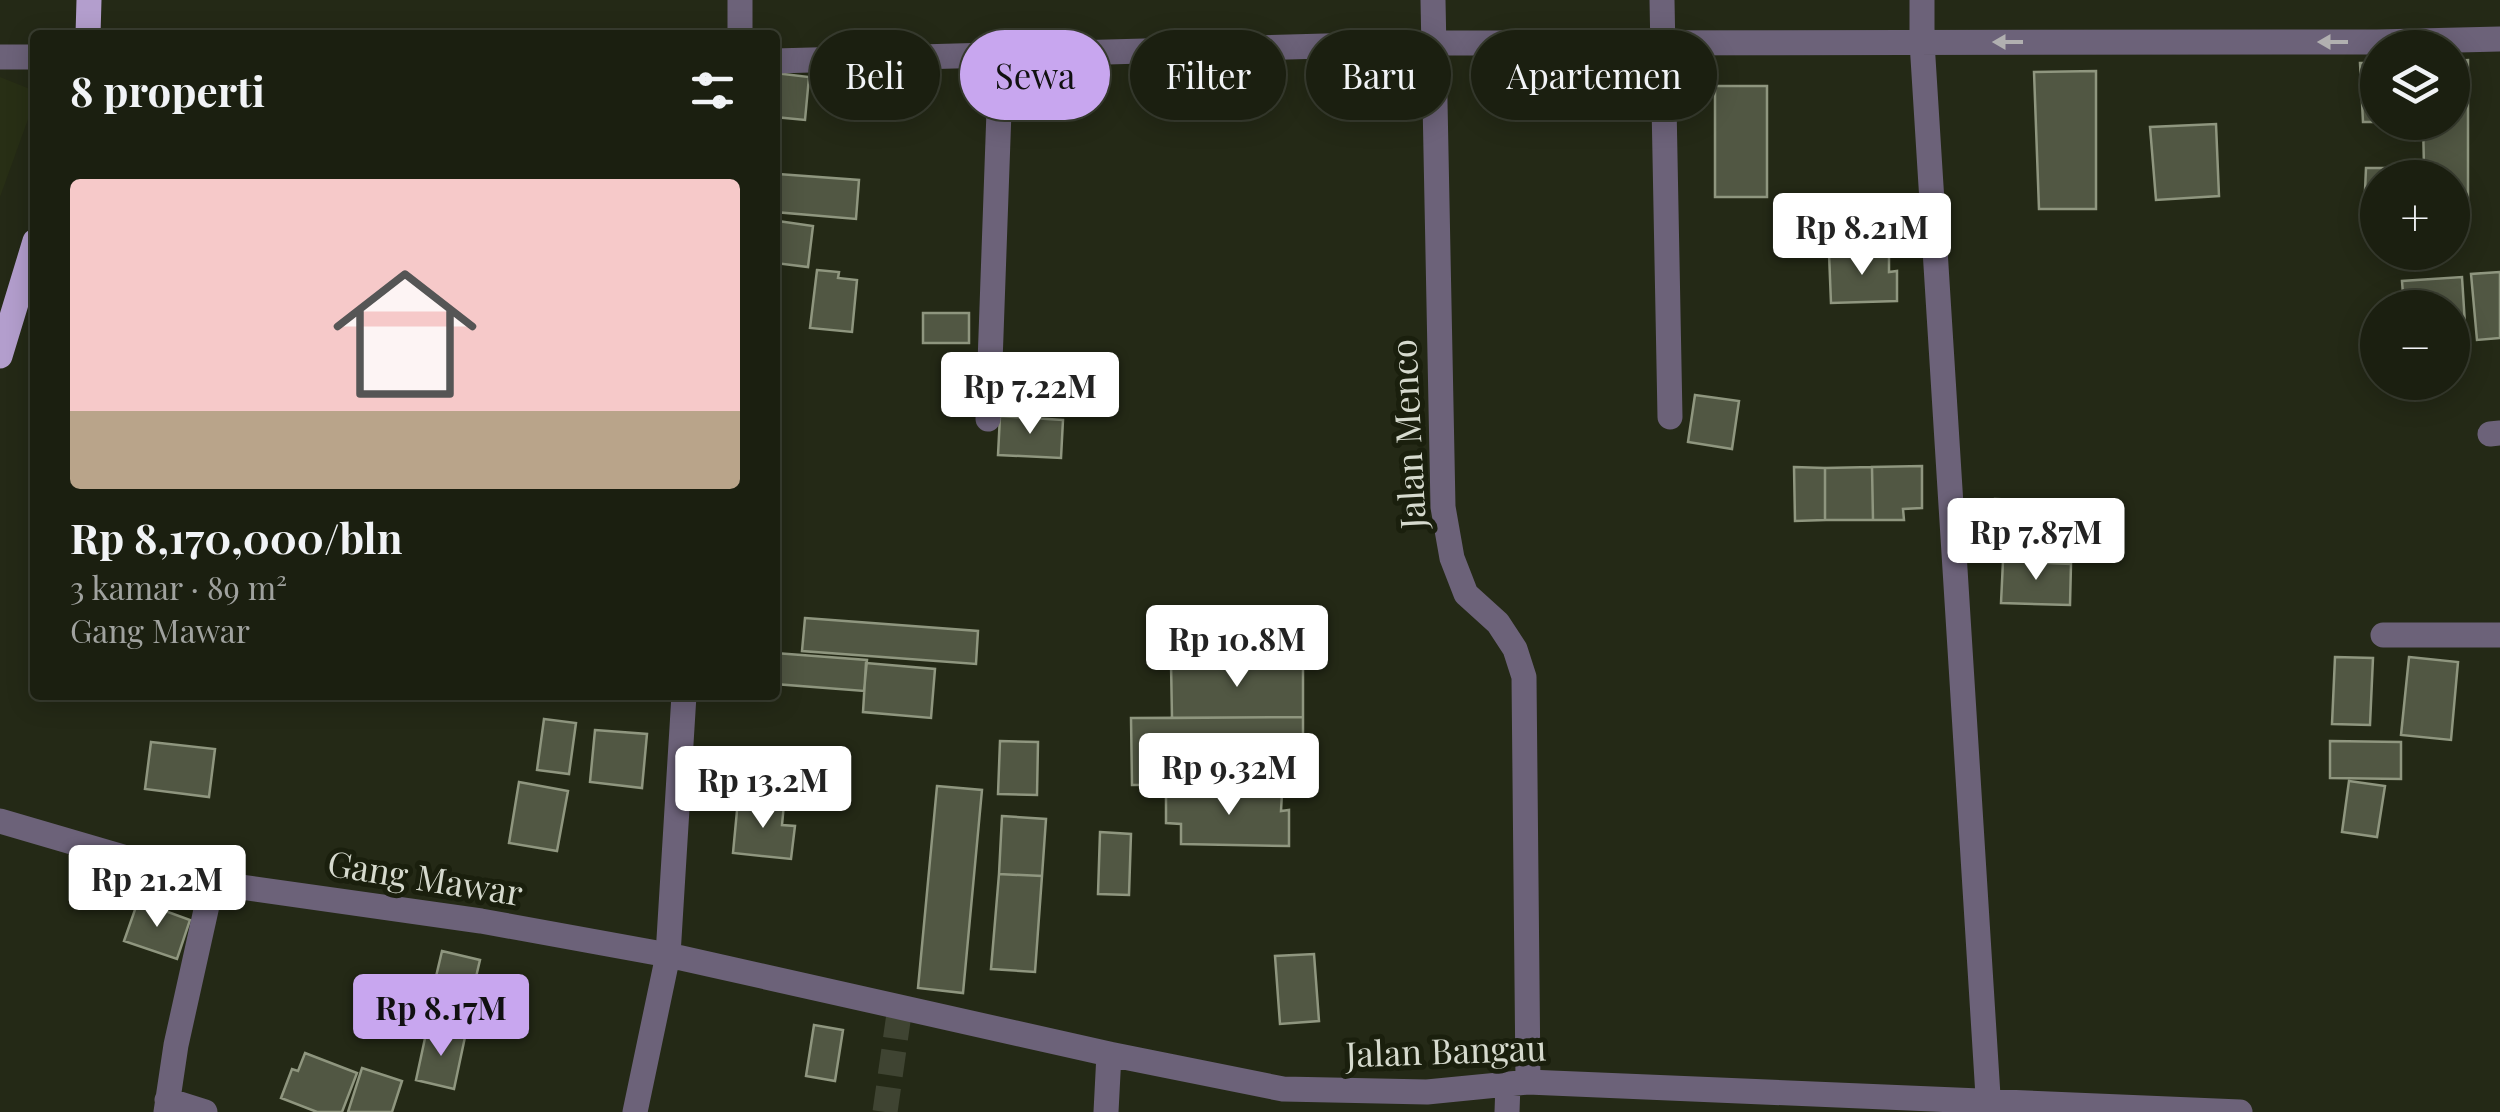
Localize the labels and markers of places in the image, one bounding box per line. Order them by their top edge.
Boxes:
pin: Rp 8.21M [1759,193,1965,278]
pin: Rp 7.22M [927,352,1133,437]
pin: Rp 7.87M [1933,498,2139,583]
pin: Rp 10.8M [1134,605,1340,690]
pin: Rp 9.32M [1126,733,1332,818]
pin: Rp 13.2M [660,746,866,831]
pin: Rp 21.2M [54,845,260,930]
pin: Rp 8.17M [338,974,544,1059]

